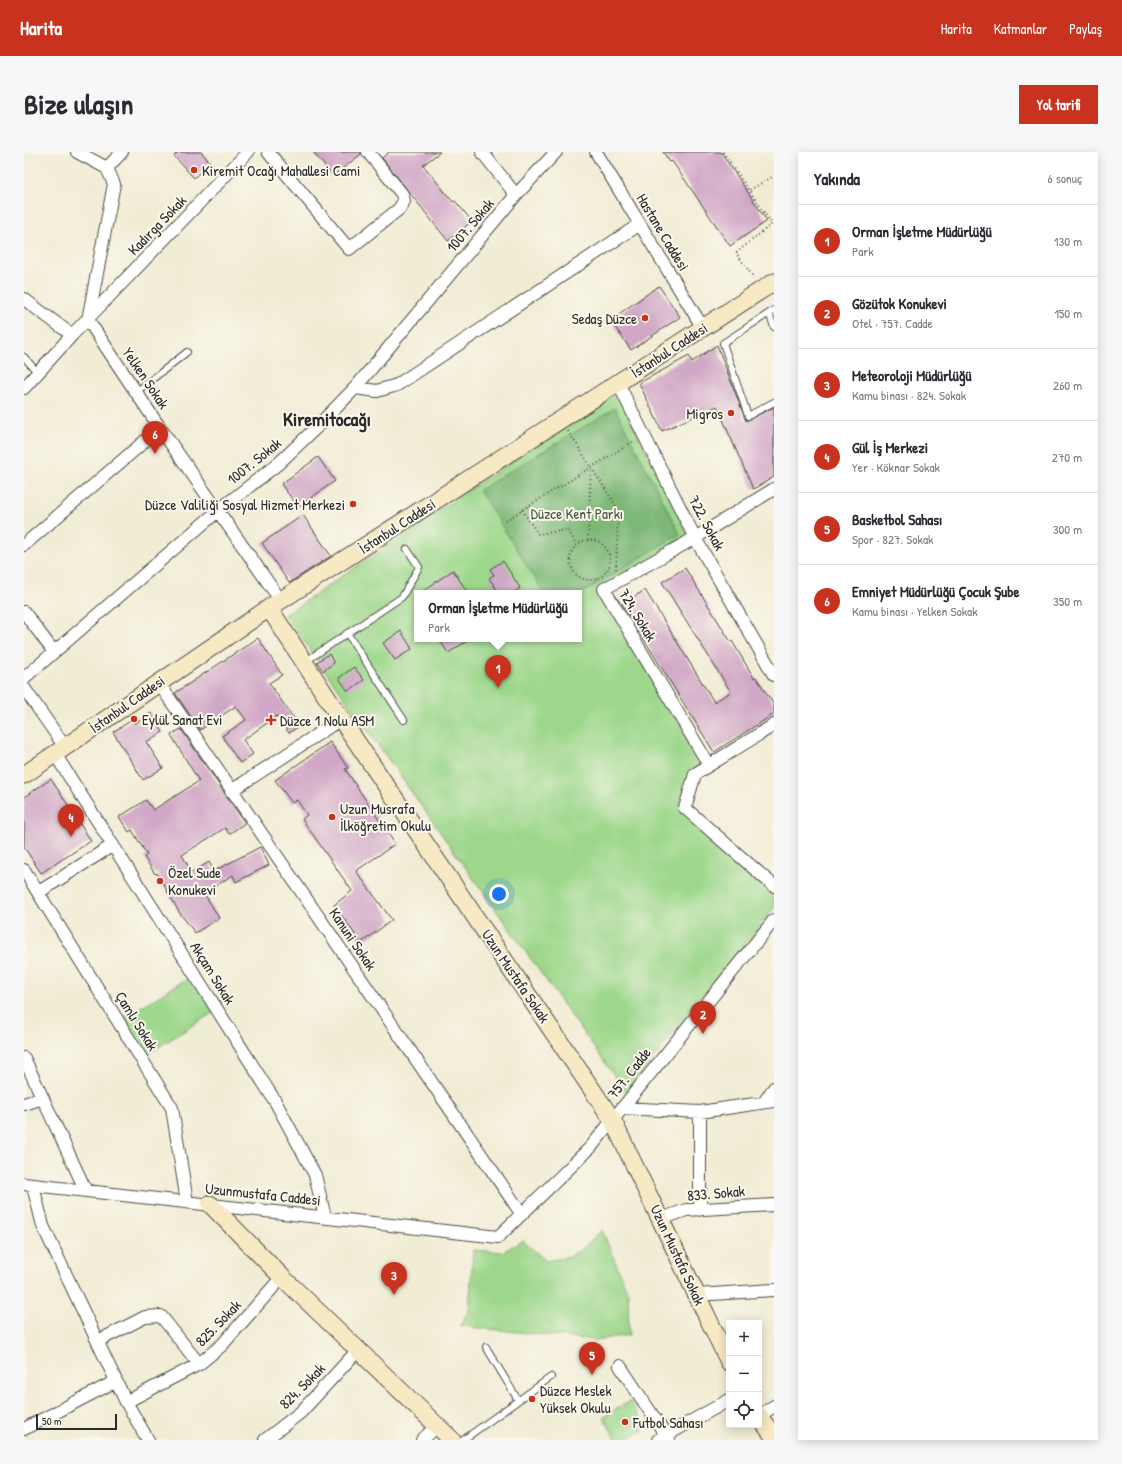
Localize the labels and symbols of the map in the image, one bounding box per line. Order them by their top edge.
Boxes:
place label: Kiremit Ocağı Mahallesi Cami [202,160,360,181]
marker: Kiremit Ocağı Mahallesi Cami [189,165,199,175]
street label: Hastane Caddesi [632,189,694,275]
street label: Kadırga Sokak [123,190,191,260]
street label: 1007. Sokak [441,194,499,256]
place label: Sedaş Düzce [572,308,637,329]
marker: Sedaş Düzce [640,313,650,323]
street label: İstanbul Caddesi [627,317,711,383]
street label: Yelken Sokak [118,343,174,413]
place label: Migros [686,403,723,424]
district label: Kiremitocağı [283,406,371,433]
marker: Migros [726,408,736,418]
pin: 6 [142,421,168,454]
street label: 1007. Sokak [222,433,286,489]
street label: 722. Sokak [684,492,730,554]
street label: İstanbul Caddesi [355,493,439,559]
place label: Düzce Valiliği Sosyal Hizmet Merkezi [145,494,345,515]
marker: Düzce Valiliği Sosyal Hizmet Merkezi [348,499,358,509]
park label: Düzce Kent Parkı [531,503,623,524]
street label: 724. Sokak [614,585,662,645]
pin: 1 [485,655,511,688]
street label: İstanbul Caddesi [85,670,169,738]
place label: Eylül Sanat Evi [142,709,222,730]
place label: Düzce 1 Nolu ASM [280,710,374,731]
marker: Eylül Sanat Evi [129,714,139,724]
marker: Düzce 1 Nolu ASM [265,714,277,726]
place label: Uzun Musrafa İlköğretim Okulu [340,798,431,836]
pin: 4 [58,804,84,837]
marker: Uzun Musrafa İlköğretim Okulu [327,812,337,822]
place label: Özel Sude Konukevi [168,862,221,900]
marker: Özel Sude Konukevi [155,876,165,886]
your location [489,884,509,904]
street label: Kanuni Sokak [324,904,382,974]
street label: Uzun Mustafa Sokak [477,925,555,1027]
street label: Akçam Sokak [186,938,240,1008]
street label: Çamlı Sokak [111,987,163,1055]
pin: 2 [690,1001,716,1034]
street label: 757. Cadde [602,1043,656,1103]
street label: Uzunmustafa Caddesi [204,1177,322,1211]
street label: 833. Sokak [686,1180,746,1206]
street label: Uzun Mustafa Sokak [646,1201,710,1309]
pin: 3 [381,1262,407,1295]
street label: 825. Sokak [190,1295,246,1351]
pin: 5 [579,1342,605,1375]
street label: 824. Sokak [274,1358,330,1414]
place label: Düzce Meslek Yüksek Okulu [540,1380,612,1418]
marker: Düzce Meslek Yüksek Okulu [527,1394,537,1404]
scale bar [36,1412,117,1431]
place label: Futbol Sahası [632,1412,704,1433]
marker: Futbol Sahası [620,1417,630,1427]

